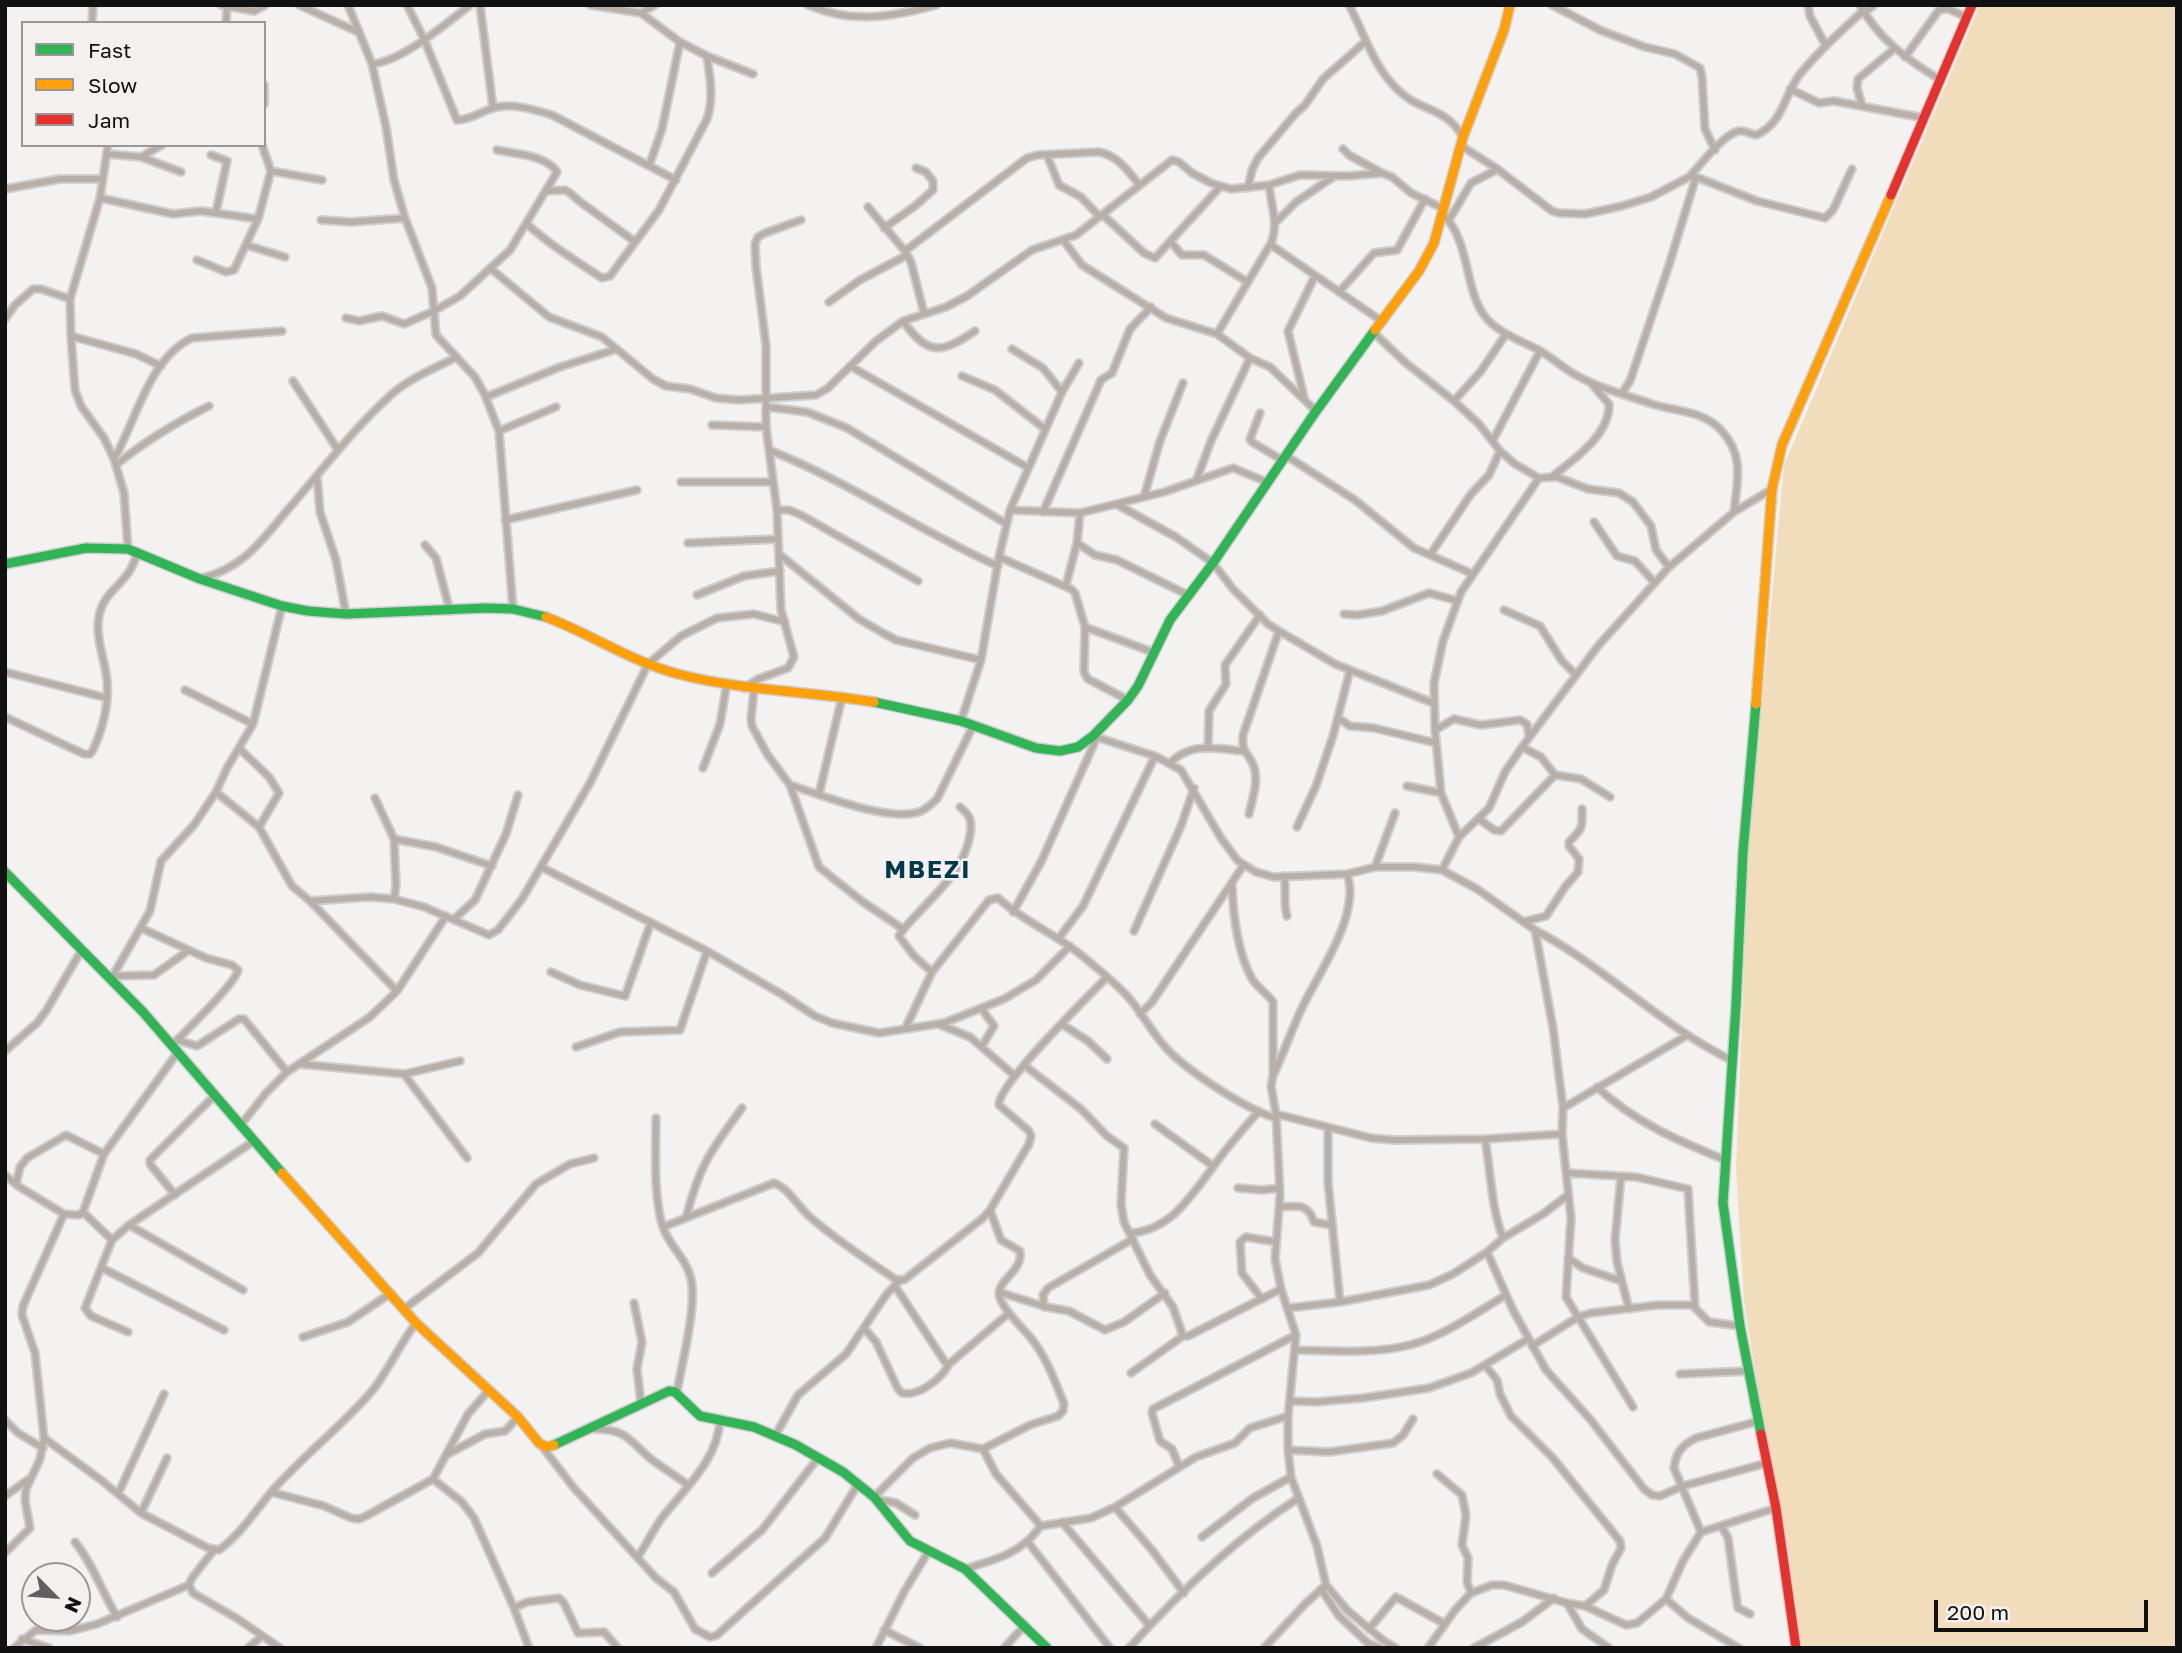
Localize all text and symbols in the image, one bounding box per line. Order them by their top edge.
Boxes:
legend [21,21,266,147]
text: Fast [88,37,131,63]
text: Slow [88,72,137,98]
text: Jam [88,107,130,133]
district label: MBEZI [885,856,971,884]
north arrow [21,1562,91,1632]
scale bar [1937,1586,2150,1630]
text: N [60,1594,87,1617]
text: 200 m [1947,1599,2009,1625]

